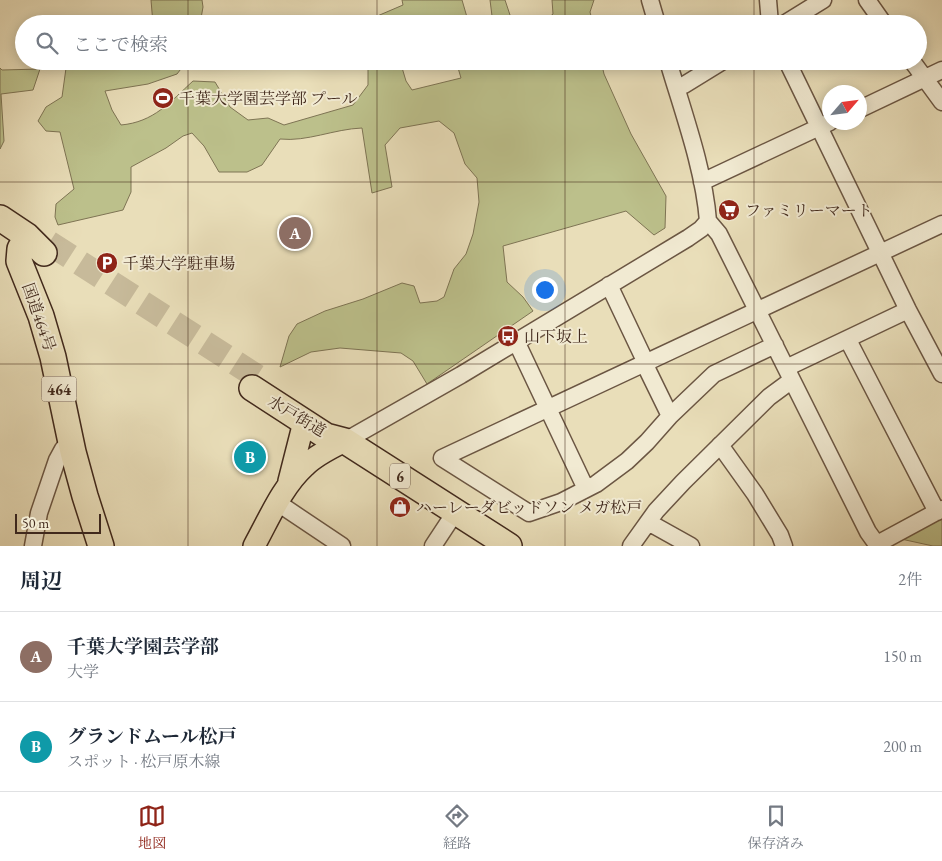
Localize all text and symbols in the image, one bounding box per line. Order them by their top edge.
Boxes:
search box [15,15,927,70]
icon: search [33,29,61,57]
text: ここで検索 [73,32,168,57]
north arrow [822,85,867,130]
sports icon: 千葉大学園芸学部 プール [151,86,175,110]
place label: 千葉大学園芸学部 プール [179,88,357,109]
supermarket icon: ファミリーマート [717,198,741,222]
place label: ファミリーマート [745,200,873,221]
pin: A [279,214,311,252]
parking icon: 千葉大学駐車場 [95,251,119,275]
place label: 千葉大学駐車場 [123,253,235,274]
your location [532,277,558,303]
street label: 国道464号 [18,280,60,354]
bus stop icon: 山下坂上 [496,324,520,348]
place label: 山下坂上 [524,326,588,347]
road number: 464 [42,376,76,402]
street label: 水戸街道 [264,391,330,441]
pin: B [234,438,266,476]
road number: 6 [390,464,410,488]
shop icon: ハーレーダビッドソン メガ松戸 [388,495,412,519]
place label: ハーレーダビッドソン メガ松戸 [416,497,642,518]
scale bar [15,511,101,534]
text: 50 m [22,514,49,532]
text: 周辺 [20,567,62,594]
text: 2件 [898,569,922,590]
text: 千葉大学園芸学部 [67,634,219,659]
text: A [30,646,42,667]
text: 150 m [883,646,922,667]
text: 大学 [67,661,99,682]
text: グランドムール松戸 [67,724,237,749]
text: B [31,736,41,757]
text: 200 m [883,736,922,757]
text: スポット · 松戸原木線 [67,751,221,772]
tab: 地図 [138,802,166,852]
tab: 経路 [443,802,471,852]
tab: 保存済み [748,802,804,852]

